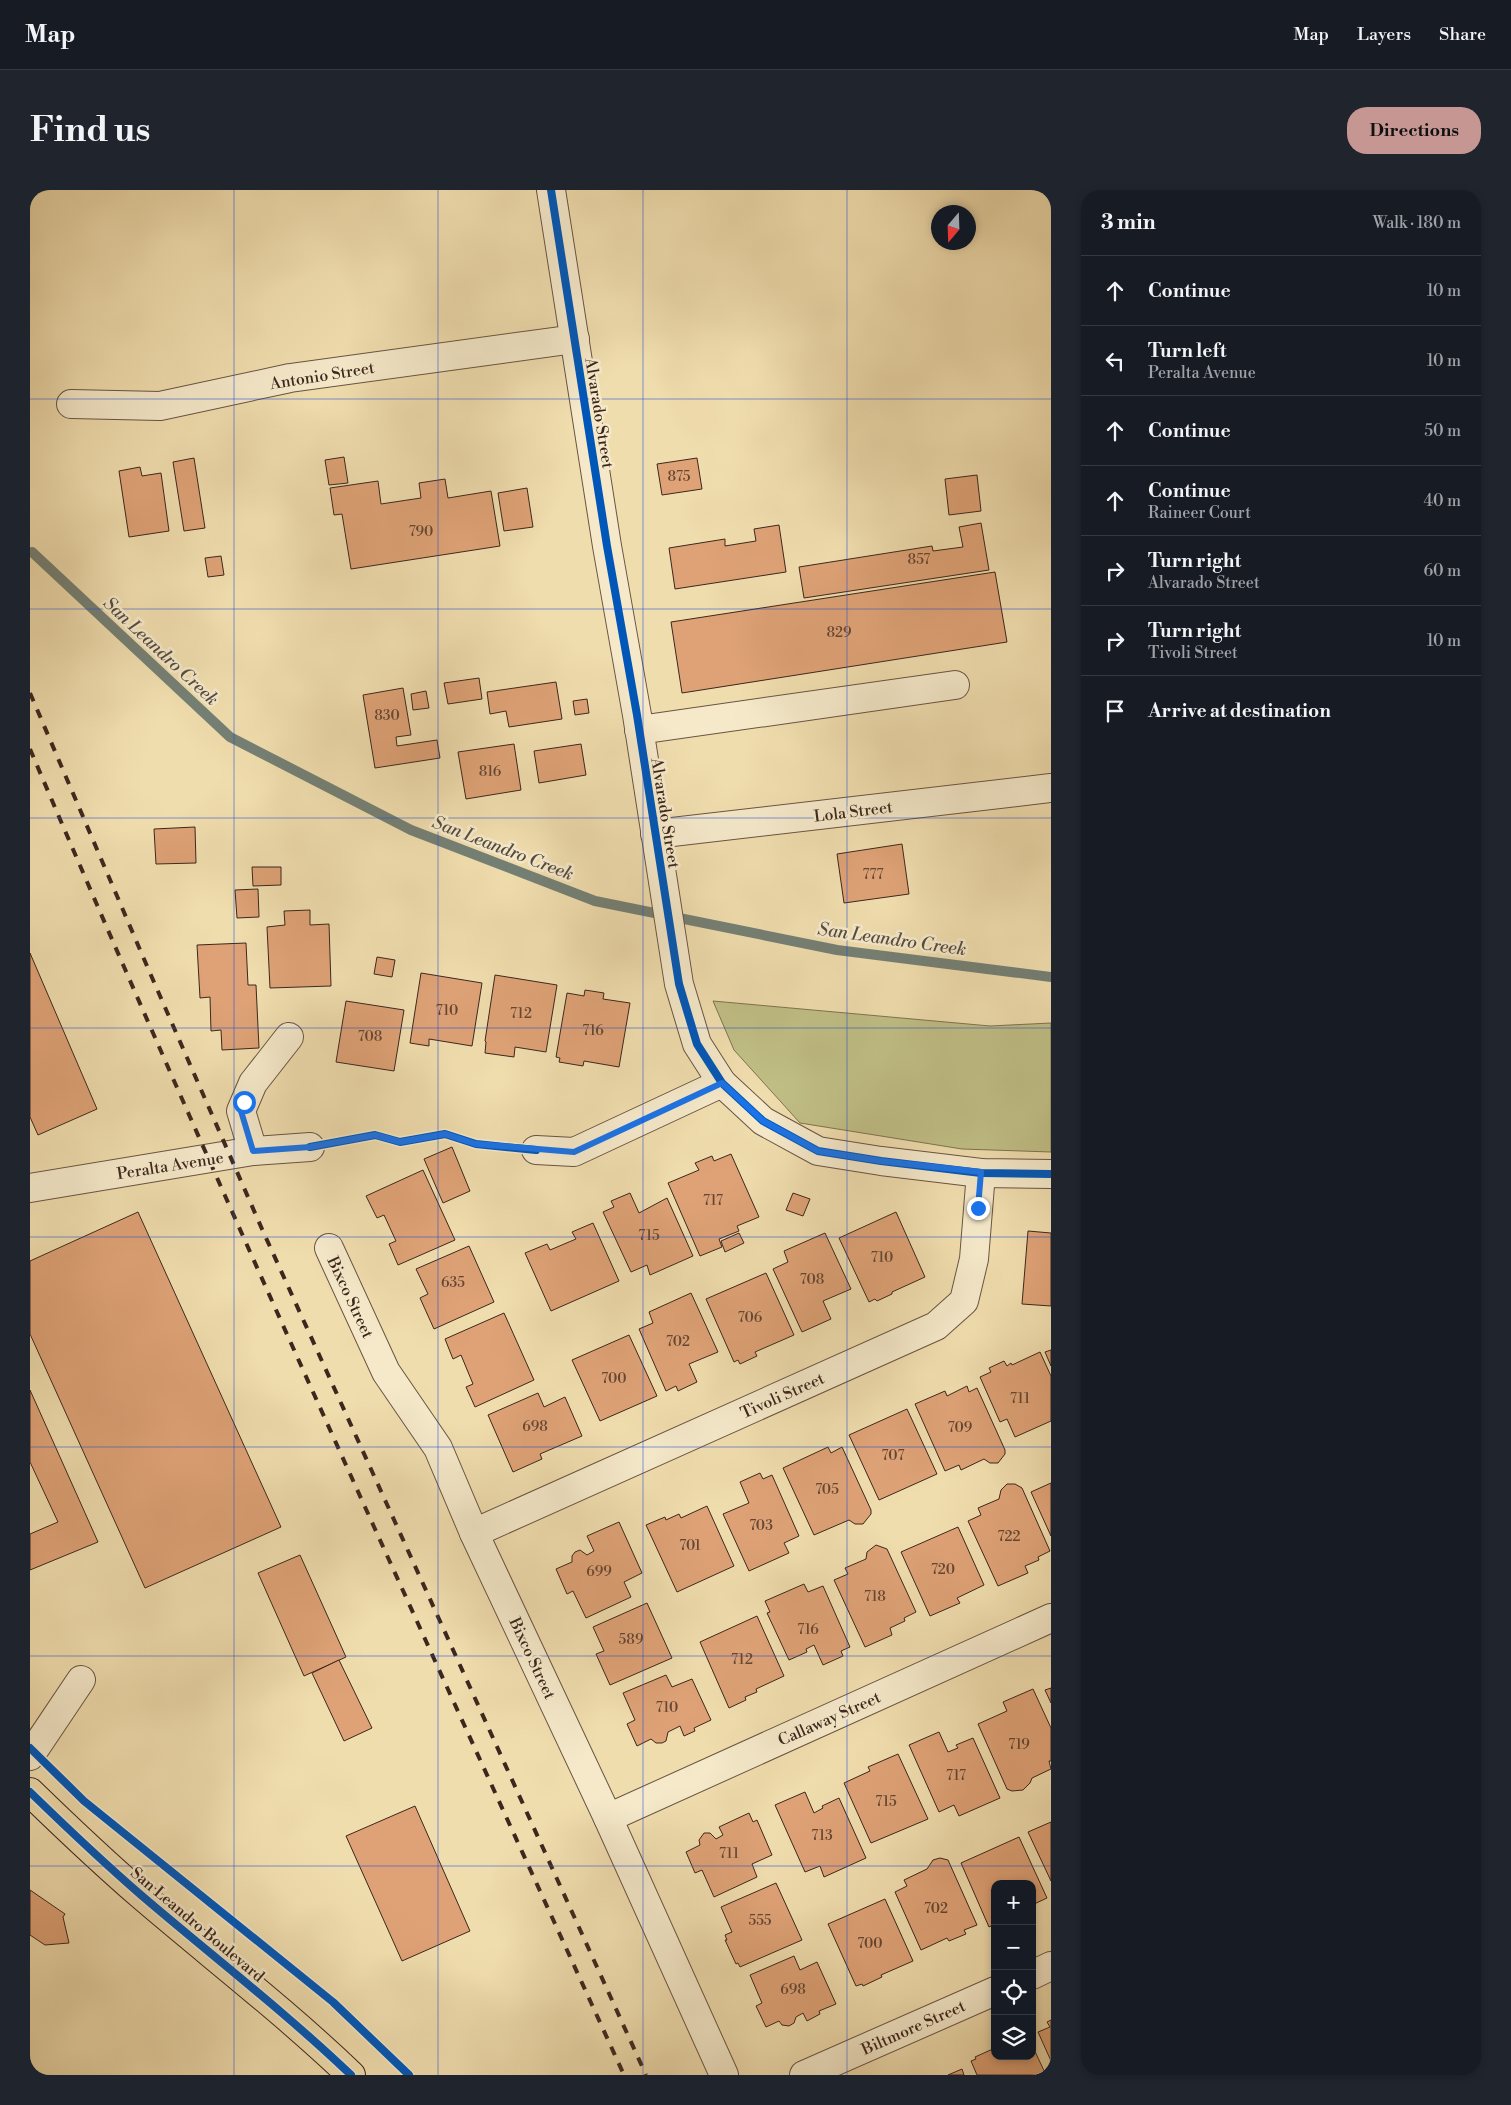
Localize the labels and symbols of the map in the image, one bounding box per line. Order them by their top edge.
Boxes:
north arrow [931,205,976,250]
street label: Alvarado Street [580,355,618,470]
street label: Antonio Street [267,358,376,394]
house number: 875 [668,468,691,486]
house number: 790 [409,523,433,541]
house number: 857 [908,551,930,569]
water label: San Leandro Creek [98,592,223,711]
house number: 829 [826,624,852,642]
house number: 830 [374,707,400,725]
street label: Alvarado Street [646,755,684,870]
house number: 816 [479,763,502,781]
street label: Lola Street [813,797,894,827]
water label: San Leandro Creek [429,811,577,886]
house number: 777 [862,866,884,884]
water label: San Leandro Creek [816,918,968,961]
house number: 710 [436,1002,458,1020]
house number: 712 [510,1005,532,1023]
house number: 716 [582,1022,604,1040]
house number: 708 [358,1028,382,1046]
route start [233,1091,256,1114]
street label: Peralta Avenue [115,1148,225,1184]
house number: 717 [703,1192,723,1210]
route end [967,1197,990,1220]
house number: 715 [638,1227,660,1245]
house number: 710 [871,1249,893,1267]
street label: Bixco Street [322,1252,378,1342]
house number: 708 [800,1271,824,1289]
house number: 635 [441,1274,465,1292]
house number: 706 [738,1309,763,1327]
house number: 702 [666,1333,690,1351]
street label: Tivoli Street [737,1368,828,1423]
house number: 700 [601,1370,627,1388]
house number: 711 [1010,1390,1030,1408]
house number: 698 [522,1418,548,1436]
house number: 709 [948,1419,972,1437]
house number: 707 [882,1447,904,1465]
house number: 705 [815,1481,839,1499]
house number: 703 [749,1517,773,1535]
house number: 722 [998,1528,1020,1546]
house number: 701 [679,1537,701,1555]
house number: 720 [931,1561,955,1579]
house number: 699 [586,1563,612,1581]
house number: 718 [864,1588,886,1606]
street label: Bixco Street [504,1613,560,1703]
house number: 716 [797,1621,819,1639]
house number: 589 [619,1631,643,1649]
house number: 712 [731,1651,753,1669]
street label: Callaway Street [775,1687,884,1750]
house number: 710 [656,1699,678,1717]
house number: 719 [1008,1736,1030,1754]
house number: 717 [946,1767,966,1785]
house number: 715 [875,1793,897,1811]
house number: 713 [811,1827,833,1845]
house number: 711 [719,1845,739,1863]
street label: San Leandro Boulevard [126,1863,268,1987]
house number: 702 [924,1900,948,1918]
house number: 555 [748,1912,772,1930]
house number: 700 [857,1935,883,1953]
house number: 698 [780,1981,806,1999]
street label: Biltmore Street [857,1996,969,2060]

